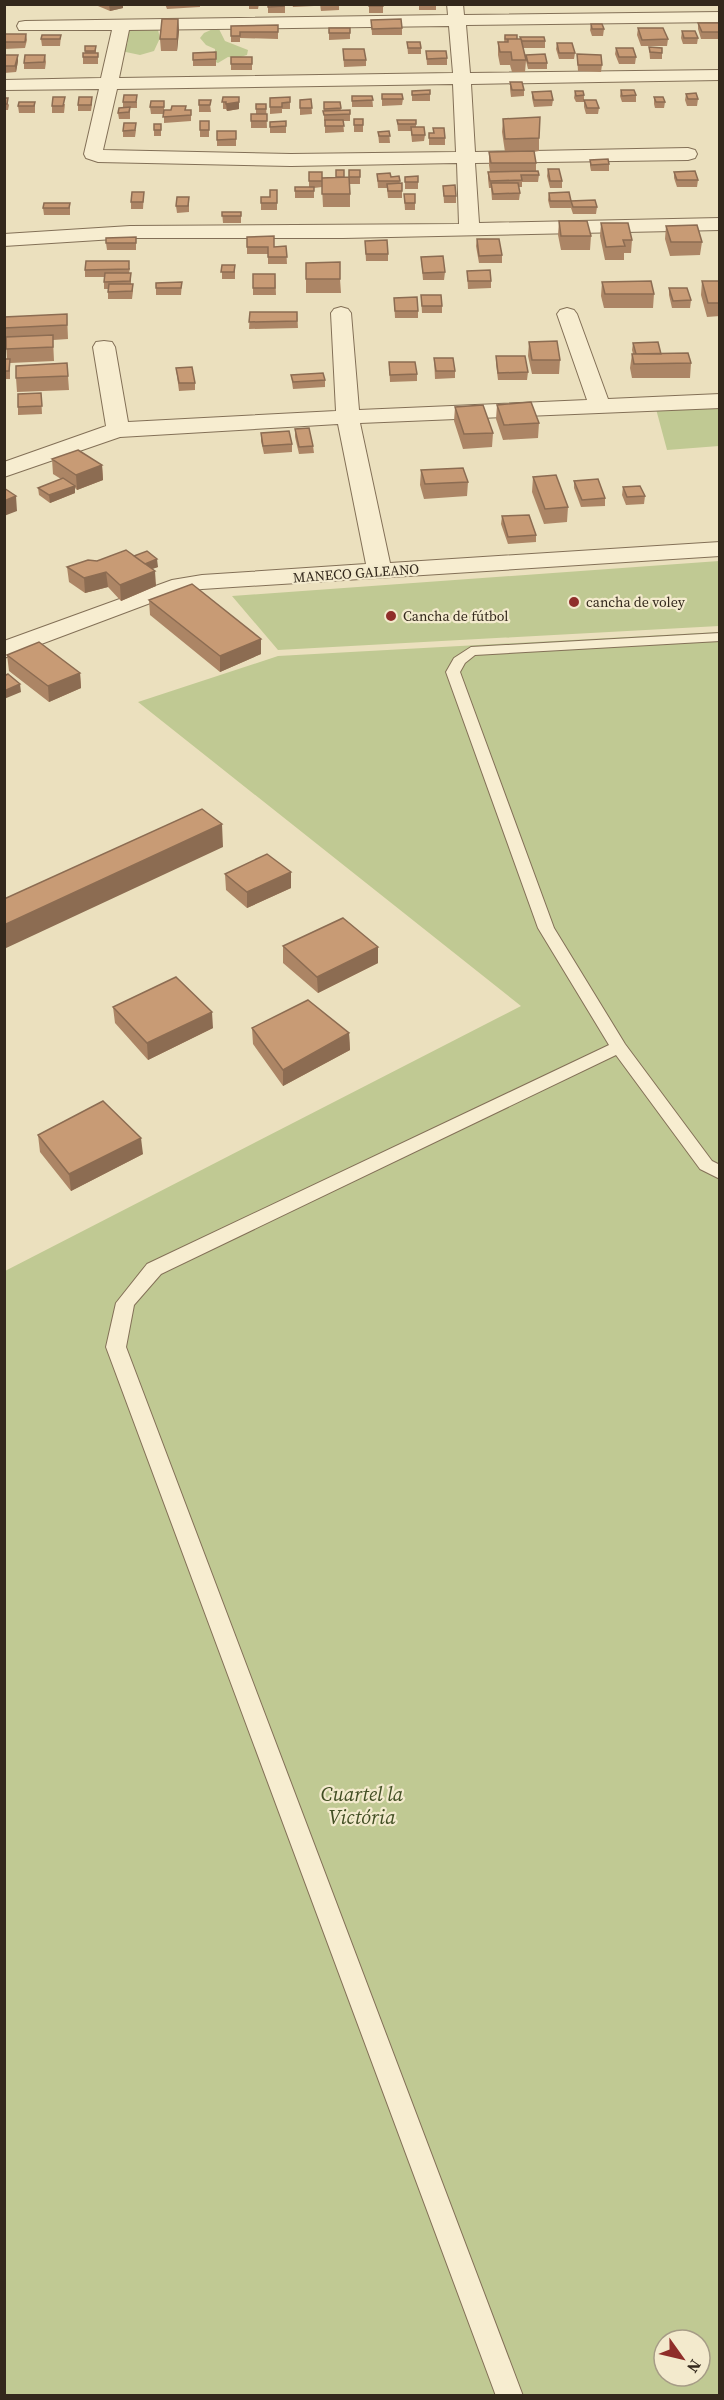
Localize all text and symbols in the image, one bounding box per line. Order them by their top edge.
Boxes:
street label: MANECO GALEANO [292,559,420,587]
place label: cancha de voley [586,592,686,612]
marker: cancha de voley [567,595,581,609]
place label: Cancha de fútbol [403,606,509,626]
marker: Cancha de fútbol [384,609,398,623]
park label: Cuartel la Victória [321,1780,404,1831]
north arrow [652,2328,712,2388]
text: N [682,2355,707,2378]

